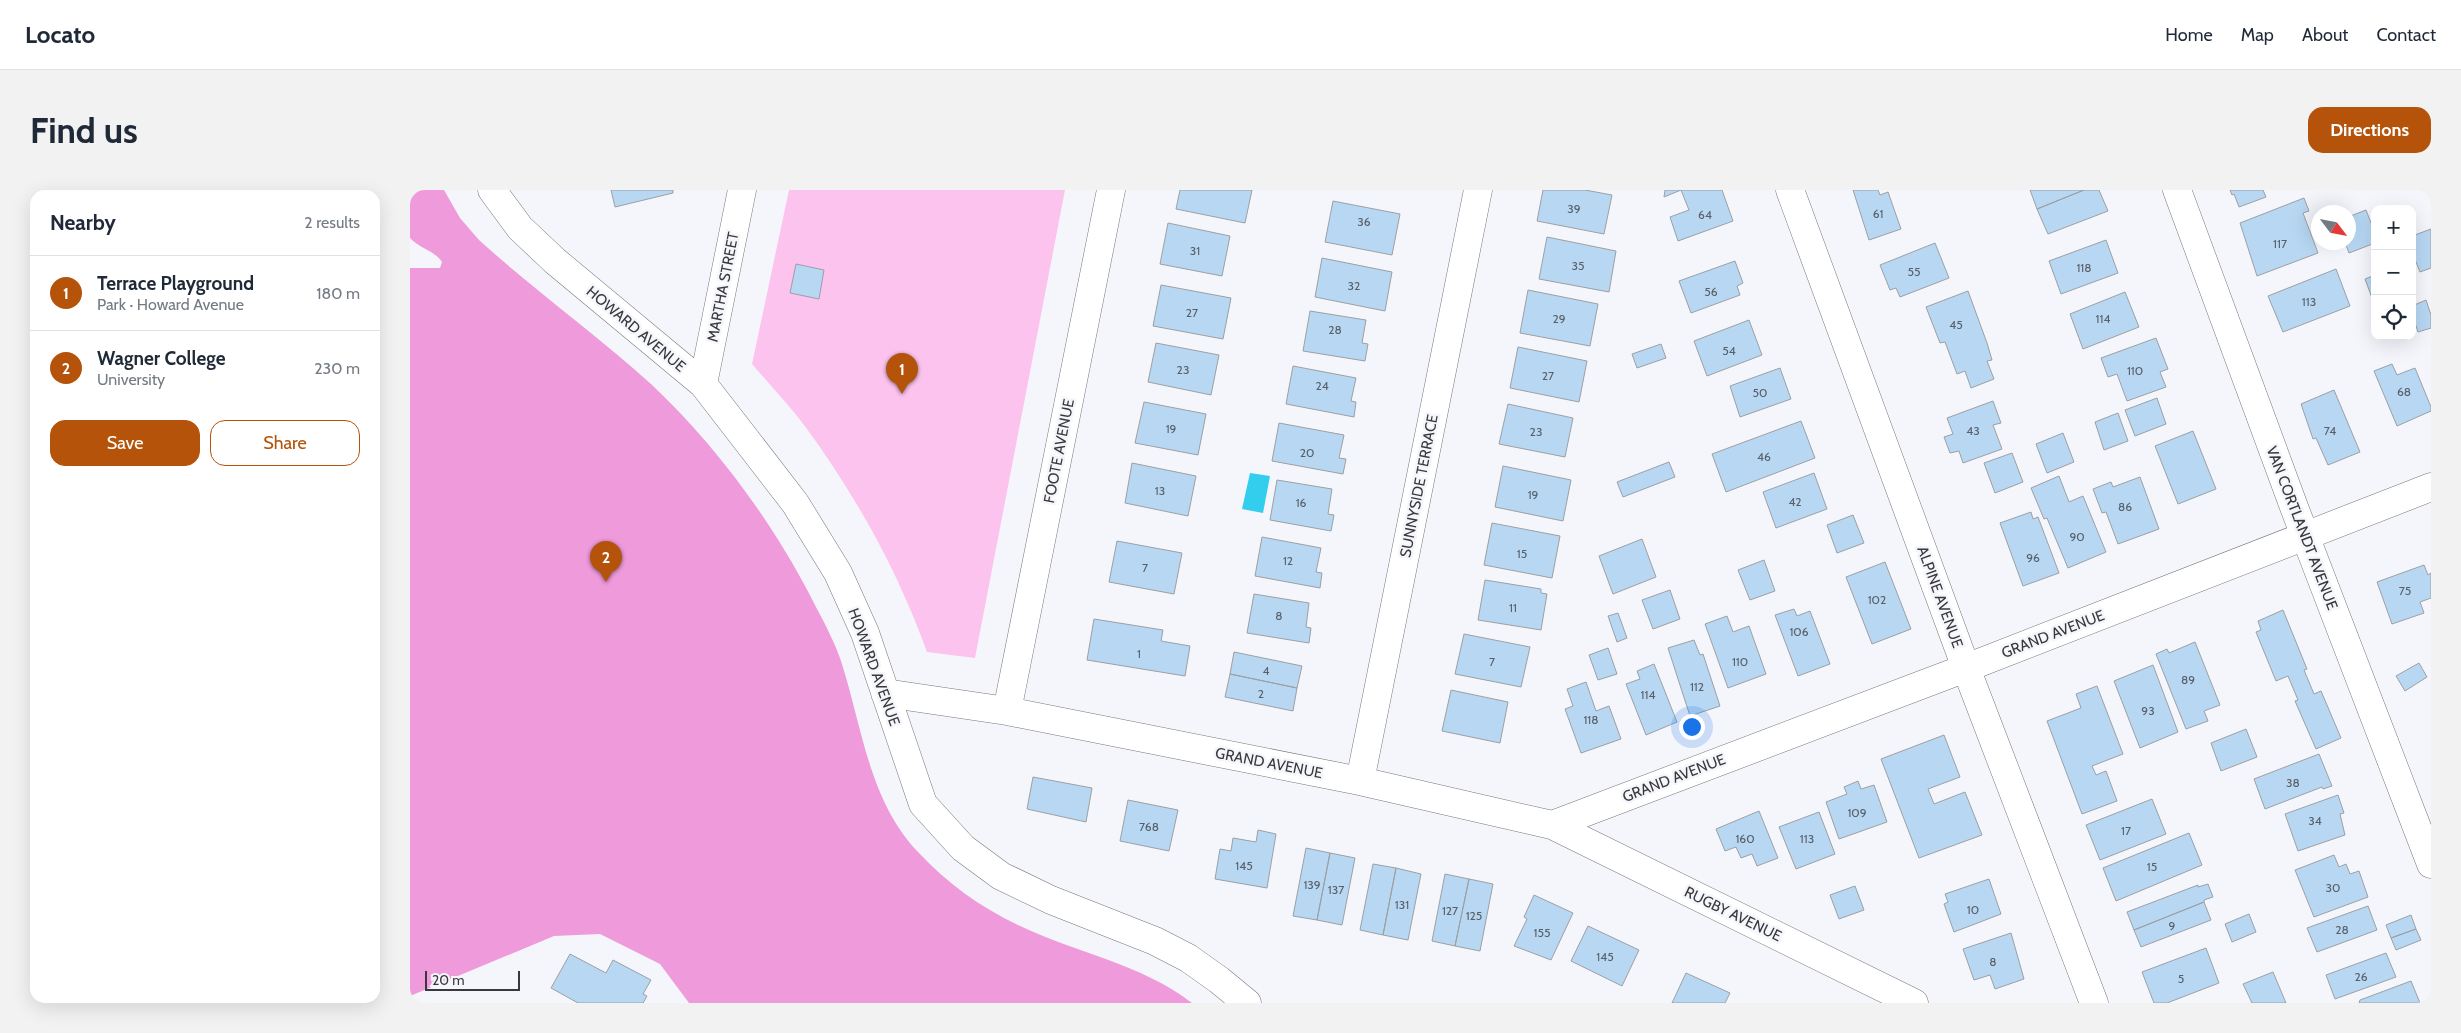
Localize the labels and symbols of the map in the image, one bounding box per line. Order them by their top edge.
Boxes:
house number: 39 [1567,201,1581,216]
north arrow [2311,205,2356,250]
house number: 61 [1873,206,1883,221]
house number: 64 [1698,207,1712,222]
house number: 36 [1357,214,1371,229]
street label: MARTHA STREET [703,230,743,344]
house number: 117 [2273,236,2287,251]
house number: 31 [1190,243,1200,258]
house number: 35 [1572,258,1584,273]
house number: 118 [2076,260,2092,275]
house number: 55 [1908,264,1920,279]
house number: 32 [1348,278,1360,293]
street label: HOWARD AVENUE [583,282,689,376]
house number: 56 [1704,284,1718,299]
house number: 113 [2302,294,2316,309]
house number: 27 [1186,305,1198,320]
house number: 29 [1552,311,1566,326]
house number: 114 [2096,311,2110,326]
house number: 45 [1949,317,1963,332]
house number: 28 [1328,322,1342,337]
house number: 54 [1722,343,1736,358]
pin: 1 [886,353,918,394]
house number: 23 [1177,362,1189,377]
house number: 110 [2127,363,2143,378]
house number: 27 [1542,368,1554,383]
house number: 24 [1315,378,1329,393]
house number: 68 [2397,384,2411,399]
house number: 50 [1753,385,1767,400]
street label: FOOTE AVENUE [1040,397,1078,505]
street label: SUNNYSIDE TERRACE [1396,413,1442,559]
house number: 19 [1166,421,1177,436]
house number: 43 [1966,423,1980,438]
house number: 74 [2324,423,2336,438]
house number: 23 [1530,424,1542,439]
street label: VAN CORTLANDT AVENUE [2262,444,2342,612]
house number: 20 [1300,445,1314,460]
house number: 46 [1757,449,1771,464]
house number: 13 [1155,483,1165,498]
house number: 19 [1528,487,1539,502]
house number: 42 [1788,494,1802,509]
house number: 16 [1296,495,1307,510]
house number: 86 [2118,499,2132,514]
house number: 90 [2069,529,2085,544]
pin: 2 [590,541,622,582]
street label: ALPINE AVENUE [1913,544,1967,650]
house number: 15 [1517,546,1527,561]
house number: 96 [2026,550,2040,565]
house number: 12 [1283,553,1293,568]
house number: 7 [1142,560,1148,575]
house number: 75 [2399,583,2411,598]
house number: 102 [1868,592,1886,607]
house number: 11 [1509,600,1517,615]
street label: HOWARD AVENUE [844,606,904,728]
street label: GRAND AVENUE [1999,606,2107,662]
house number: 8 [1275,608,1283,623]
house number: 106 [1789,624,1809,639]
house number: 1 [1137,646,1141,661]
house number: 7 [1489,654,1495,669]
house number: 110 [1732,654,1748,669]
house number: 4 [1263,663,1270,678]
house number: 89 [2181,672,2195,687]
house number: 112 [1690,679,1704,694]
house number: 2 [1258,686,1264,701]
house number: 114 [1641,687,1655,702]
house number: 93 [2141,703,2155,718]
house number: 118 [1583,712,1599,727]
your location [1679,714,1705,740]
street label: GRAND AVENUE [1214,744,1324,782]
street label: GRAND AVENUE [1620,750,1728,806]
house number: 38 [2286,775,2300,790]
house number: 109 [1847,805,1867,820]
house number: 34 [2308,813,2322,828]
house number: 768 [1139,819,1159,834]
house number: 17 [2121,823,2131,838]
house number: 160 [1735,831,1755,846]
house number: 113 [1800,831,1814,846]
house number: 145 [1235,858,1253,873]
house number: 15 [2147,859,2157,874]
house number: 139 [1303,877,1321,892]
house number: 30 [2326,880,2340,895]
house number: 137 [1328,882,1344,897]
street label: RUGBY AVENUE [1681,883,1785,945]
house number: 131 [1395,897,1409,912]
house number: 10 [1967,902,1979,917]
house number: 127 [1442,903,1458,918]
house number: 125 [1466,908,1482,923]
house number: 9 [2169,918,2176,933]
house number: 28 [2335,922,2349,937]
house number: 155 [1534,925,1550,940]
house number: 145 [1596,949,1614,964]
house number: 8 [1989,954,1997,969]
scale bar [425,968,520,991]
house number: 26 [2354,969,2368,984]
house number: 5 [2178,971,2184,986]

